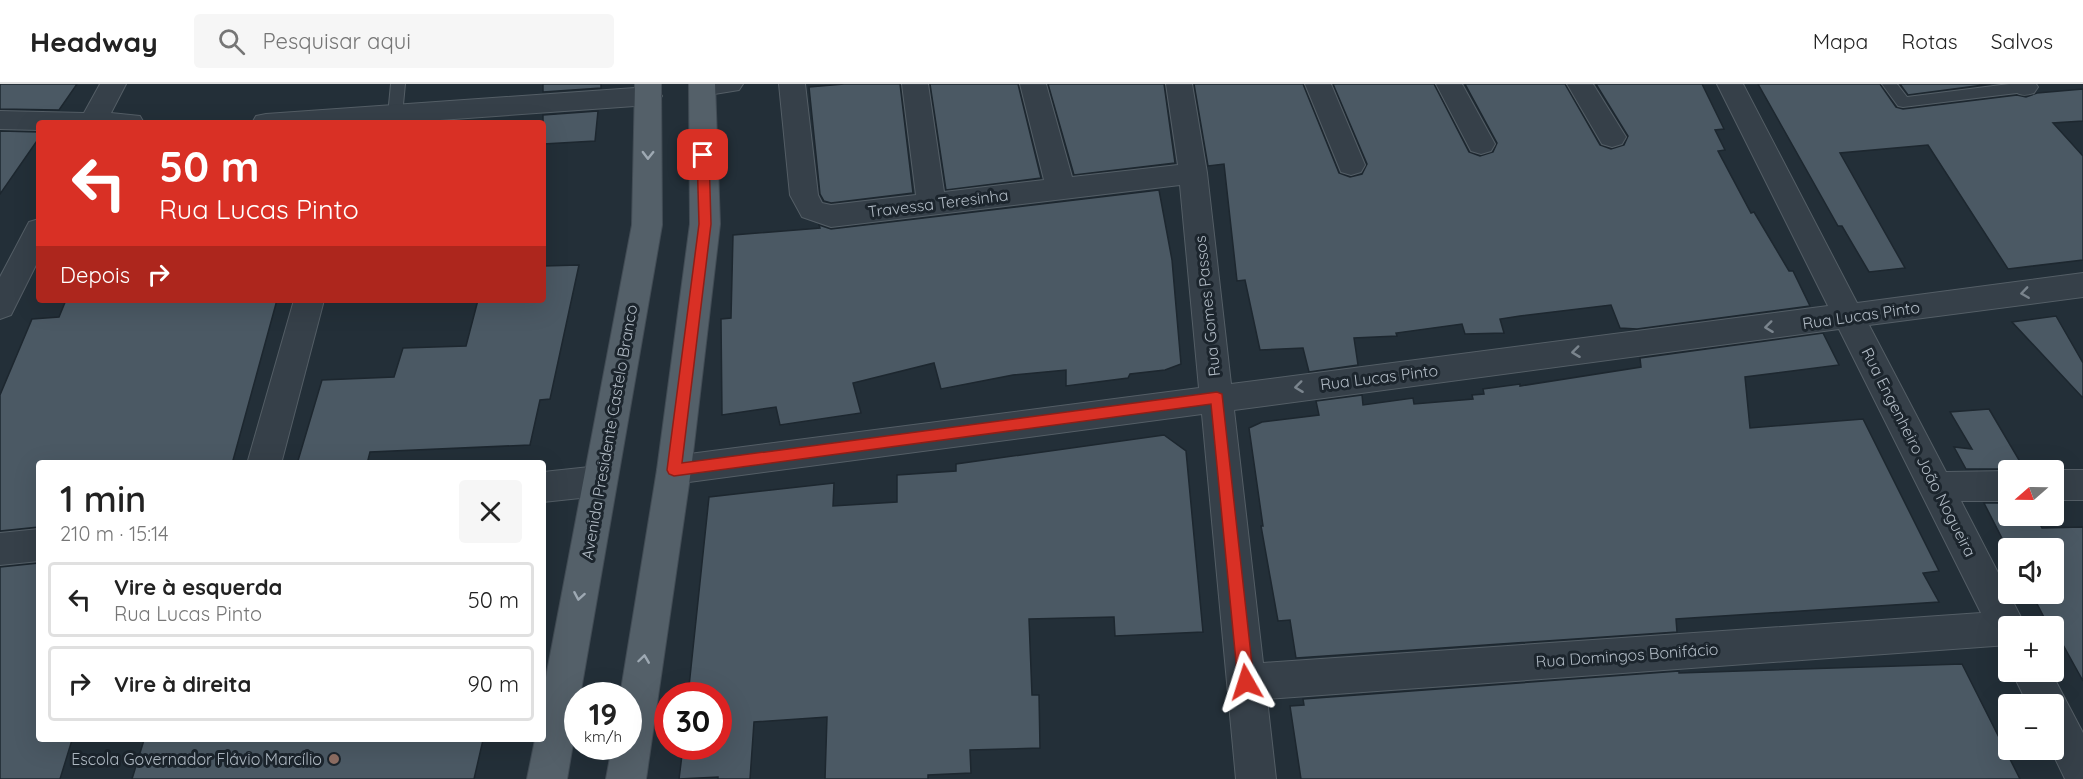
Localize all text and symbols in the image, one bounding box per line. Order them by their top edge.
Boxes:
search box [194,14,614,68]
text: Headway [30,24,158,59]
icon: search [215,25,248,58]
text: Pesquisar aqui [263,27,411,55]
text: Mapa [1813,28,1868,54]
text: Rotas [1901,28,1958,54]
text: Salvos [1991,28,2053,54]
pin [677,129,728,180]
icon: arrive [686,138,719,171]
text: 50 m [159,140,259,193]
icon: left [60,144,138,222]
one-way arrow [642,150,654,159]
street label: Travessa Teresinha [867,184,1009,222]
text: Rua Lucas Pinto [159,192,359,226]
street label: Rua Gomes Passos [1190,235,1224,377]
icon: right [142,258,175,291]
text: Depois [60,261,130,289]
one-way arrow [2020,286,2030,298]
street label: Rua Lucas Pinto [1801,297,1921,333]
street label: Avenida Presidente Castelo Branco [577,303,641,561]
one-way arrow [1765,320,1774,333]
street label: Rua Engenheiro João Nogueira [1857,344,1981,560]
one-way arrow [1571,345,1581,357]
street label: Rua Lucas Pinto [1319,360,1439,394]
one-way arrow [1295,381,1304,393]
north arrow [1998,460,2064,526]
map controls [1998,460,2064,760]
text: 1 min [60,476,146,521]
button: close [459,480,522,543]
text: 210 m · 15:14 [60,521,169,546]
button: sound [1998,538,2064,604]
text: Vire à esquerda [114,573,282,601]
icon: left [63,583,96,616]
text: 50 m [468,586,519,614]
one-way arrow [573,590,586,600]
text: Rua Lucas Pinto [114,601,262,626]
button: + [1998,616,2064,682]
street label: Rua Domingos Bonifácio [1535,639,1719,671]
position arrow [1214,650,1278,714]
one-way arrow [638,654,650,663]
icon: right [63,667,96,700]
text: Vire à direita [114,670,251,698]
text: 90 m [468,670,519,698]
speed limit sign: 30 [654,682,732,760]
button: − [1998,694,2064,760]
text: 19 [589,695,617,733]
text: km/h [584,727,622,746]
place label: Escola Governador Flávio Marcílio [71,749,322,769]
marker: Escola Governador Flávio Marcílio [327,752,341,766]

